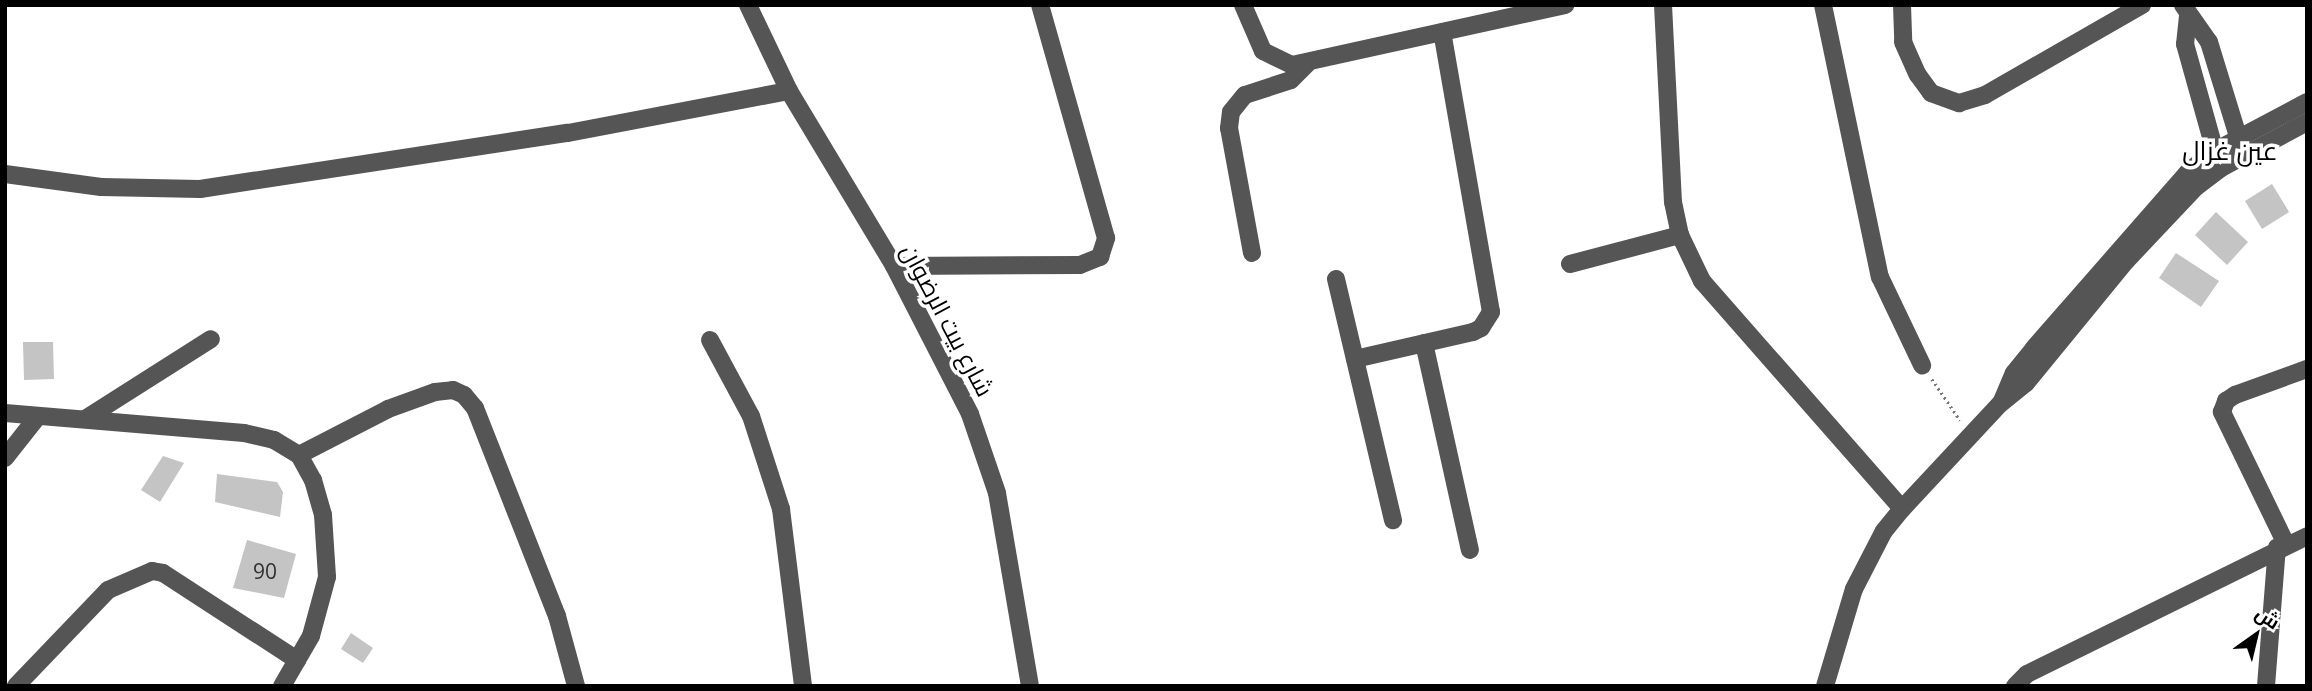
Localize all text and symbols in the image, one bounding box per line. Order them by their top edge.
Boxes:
district label: عين غزال [2182,135,2278,167]
street label: شارع بيت الرضوان [896,239,1000,401]
house number: 90 [253,558,277,584]
north arrow [2221,600,2291,670]
text: ش [2250,600,2285,635]

